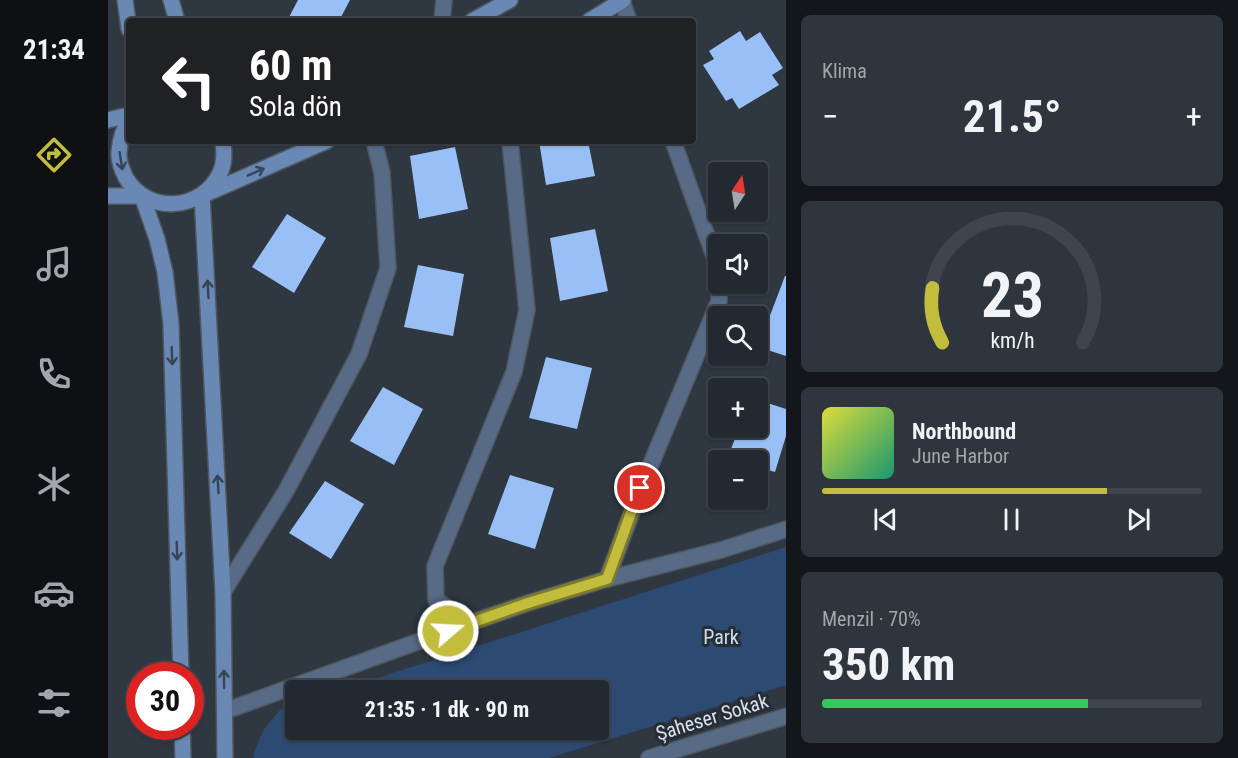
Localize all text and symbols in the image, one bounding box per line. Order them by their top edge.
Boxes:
text: 21:34 [23,34,85,66]
text: 60 m [249,41,332,90]
icon: left [150,42,228,120]
text: Klima [822,59,867,83]
text: 21.5° [963,90,1061,143]
text: Sola dön [249,91,342,123]
text: − [822,97,839,136]
text: + [1186,97,1202,136]
icon: directions [33,134,75,176]
one-way arrow [116,151,127,171]
north arrow [708,162,768,222]
map controls [708,162,768,510]
one-way arrow [246,166,265,177]
button: sound [708,234,768,294]
icon: music [33,243,75,285]
text: 23 [980,259,1044,332]
one-way arrow [202,279,213,299]
button: search [708,306,768,366]
text: km/h [990,329,1034,354]
one-way arrow [166,345,177,365]
icon: phone [33,353,75,395]
button: + [708,378,768,438]
text: Northbound [912,419,1016,444]
text: June Harbor [912,444,1009,468]
button: − [708,450,768,510]
pin [614,462,665,513]
icon: climate [33,463,75,505]
icon: arrive [623,471,656,504]
one-way arrow [212,474,223,494]
icon: previous [869,503,902,536]
icon: pause [995,503,1028,536]
icon: next [1122,503,1155,536]
one-way arrow [171,540,183,560]
icon: car [33,572,75,614]
position arrow [416,599,480,663]
text: Menzil · 70% [822,607,921,631]
park label: Park [703,625,739,649]
text: 350 km [822,638,955,691]
speed limit sign: 30 [126,662,204,740]
one-way arrow [219,669,230,689]
icon: filters [33,682,75,724]
street label: Şaheser Sokak [653,689,771,745]
text: 21:35 · 1 dk · 90 m [365,697,529,722]

